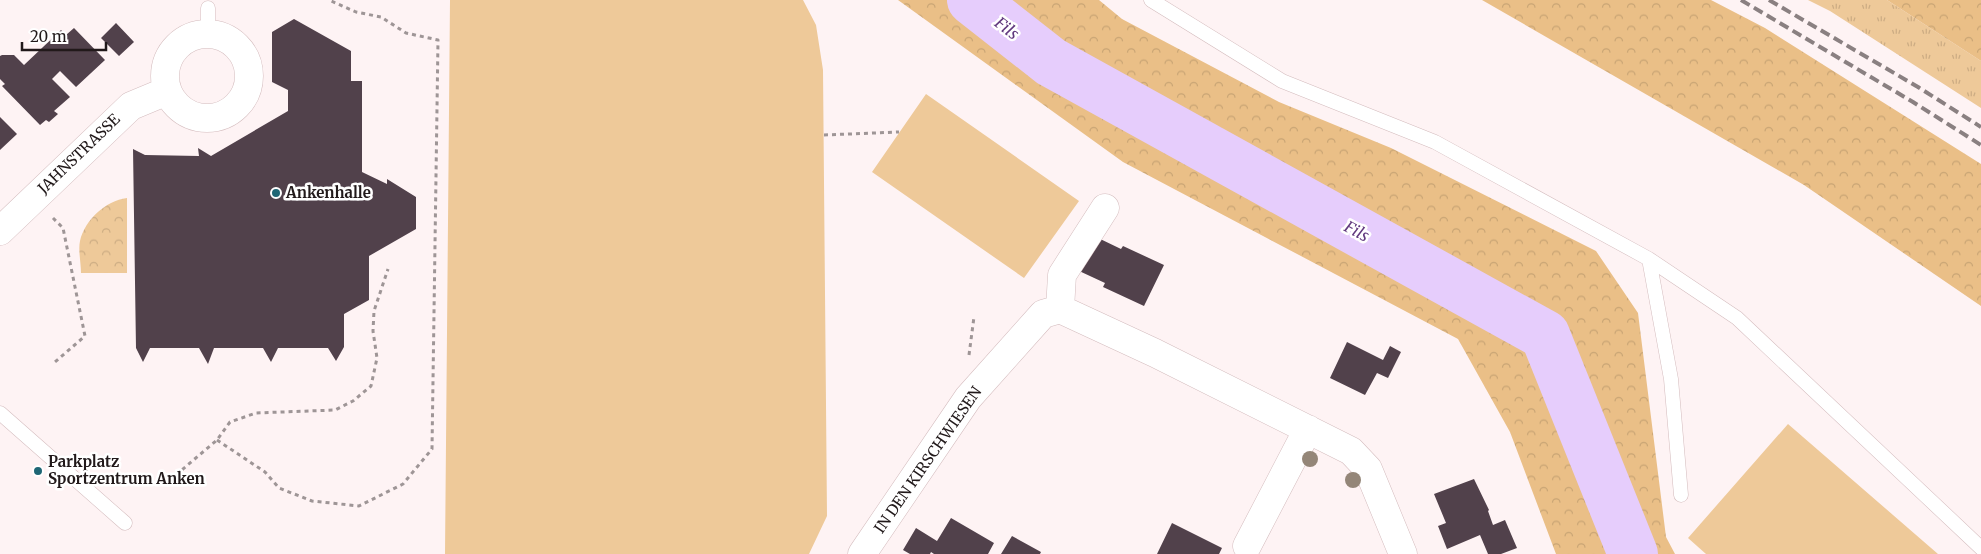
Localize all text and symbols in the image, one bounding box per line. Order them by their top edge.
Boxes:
water label: Fils [990,12,1023,44]
scale bar [22,20,106,52]
text: 20 m [30,27,67,46]
street label: JAHNSTRASSE [33,109,124,198]
place label: Ankenhalle [285,183,371,202]
marker: Ankenhalle [270,187,282,199]
water label: Fils [1340,216,1373,246]
street label: IN DEN KIRSCHWIESEN [870,382,986,537]
place label: Parkplatz Sportzentrum Anken [48,452,205,488]
marker: Parkplatz Sportzentrum Anken [32,465,44,477]

